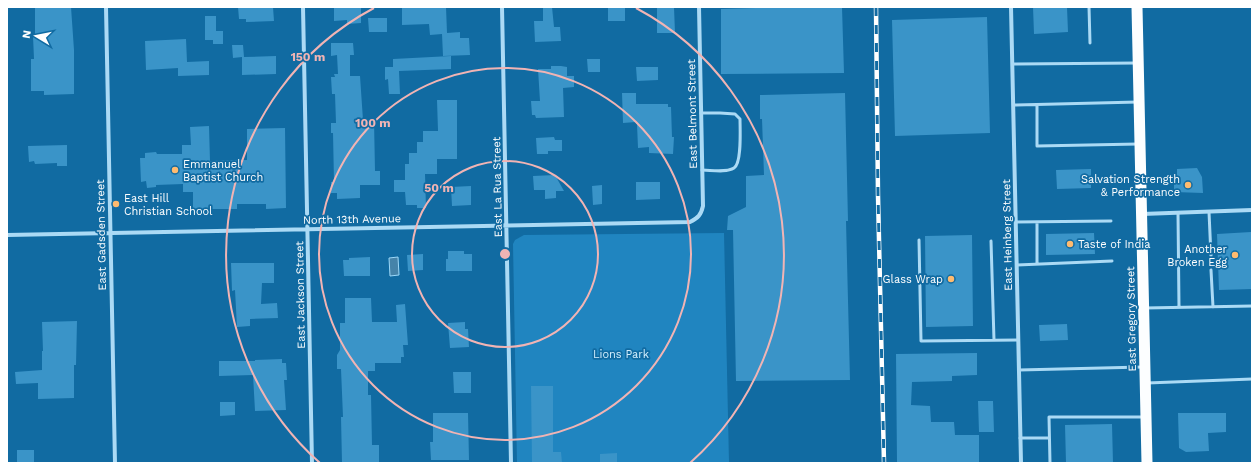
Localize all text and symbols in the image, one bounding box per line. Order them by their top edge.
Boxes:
north arrow [16,16,56,56]
text: N [20,29,34,39]
text: 150 m [291,50,325,64]
street label: East Belmont Street [685,59,700,169]
text: 100 m [355,116,391,130]
street label: East La Rua Street [490,136,505,237]
place label: Emmanuel Baptist Church [183,158,263,184]
marker: Emmanuel Baptist Church [170,165,180,175]
place label: Salvation Strength & Performance [1081,173,1180,199]
street label: East Gadsden Street [94,179,109,291]
street label: East Heinberg Street [1000,179,1015,291]
marker: Salvation Strength & Performance [1183,180,1193,190]
text: 50 m [424,181,454,195]
place label: East Hill Christian School [124,192,213,218]
marker: East Hill Christian School [111,199,121,209]
street label: North 13th Avenue [303,212,401,227]
place label: Taste of India [1078,238,1150,251]
marker: Taste of India [1065,239,1075,249]
street label: East Jackson Street [293,241,308,349]
place label: Another Broken Egg [1167,243,1228,269]
centre of rings [498,247,512,261]
marker: Another Broken Egg [1230,250,1240,260]
street label: East Gregory Street [1124,266,1139,372]
place label: Glass Wrap [883,273,943,286]
marker: Glass Wrap [946,274,956,284]
park label: Lions Park [593,348,649,361]

